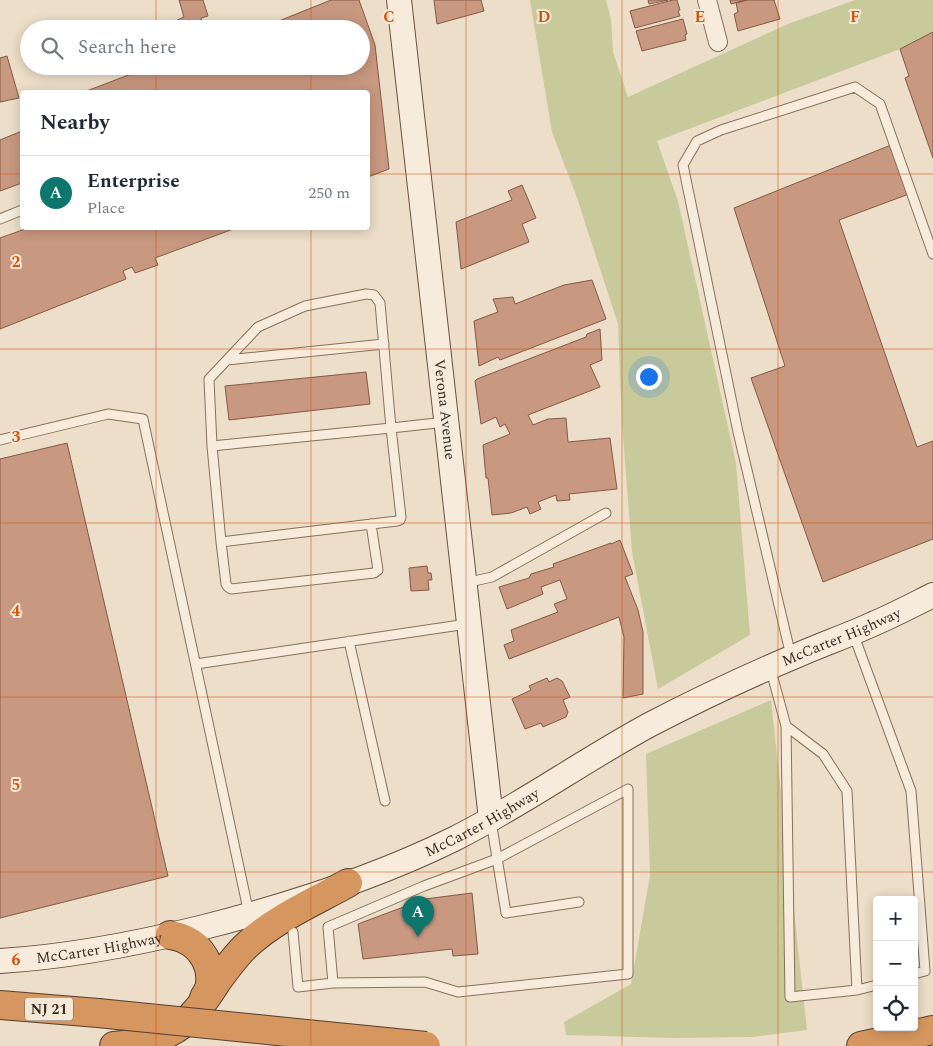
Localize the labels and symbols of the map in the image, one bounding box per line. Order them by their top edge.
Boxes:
text: C [383,5,395,29]
text: D [538,5,551,29]
text: E [695,5,705,29]
text: F [850,5,860,29]
text: 2 [12,250,21,274]
street label: Verona Avenue [428,358,462,461]
your location [636,364,662,390]
text: 3 [12,425,21,449]
text: 4 [12,599,21,623]
street label: McCarter Highway [778,601,905,672]
text: 5 [12,773,20,797]
street label: McCarter Highway [421,781,544,863]
pin: A [402,896,434,937]
street label: McCarter Highway [35,926,165,969]
text: 6 [12,948,21,972]
road number: NJ 21 [25,998,73,1021]

